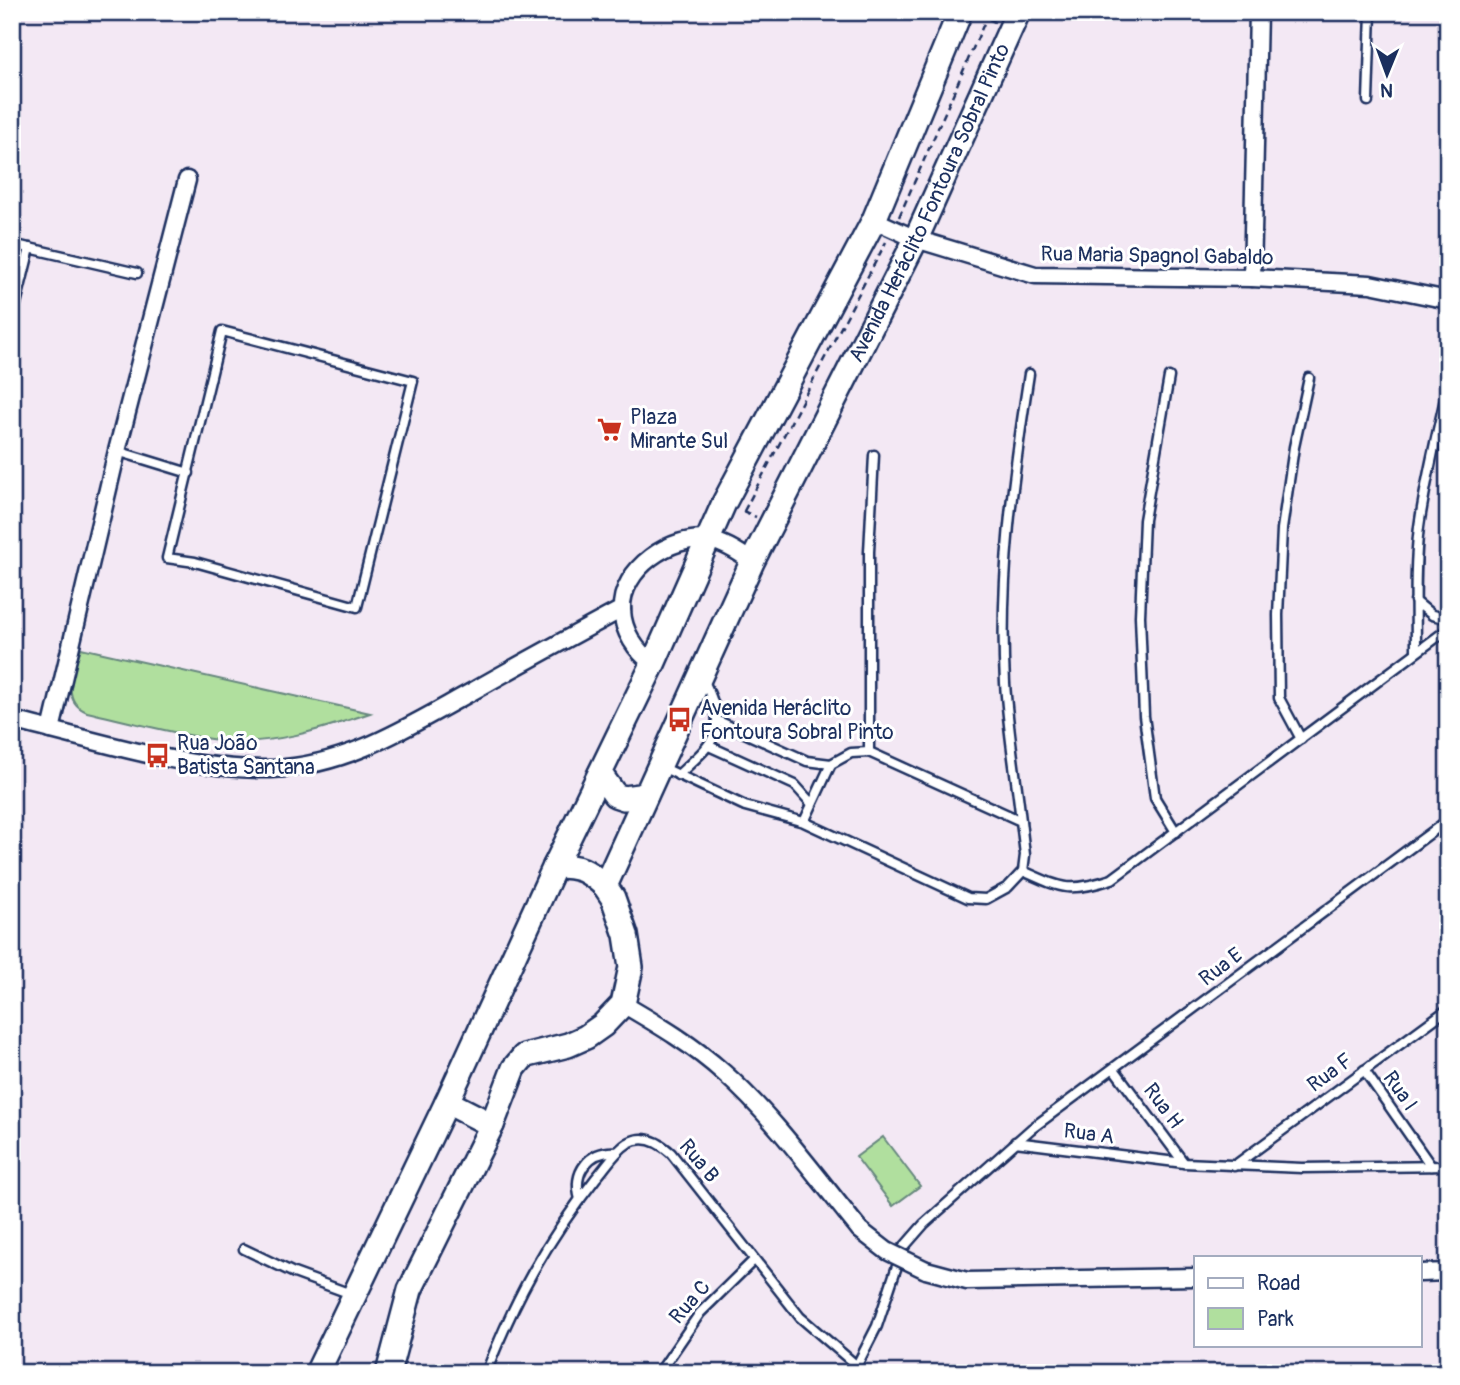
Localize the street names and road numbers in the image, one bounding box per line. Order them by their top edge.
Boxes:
street label: Avenida Heráclito Fontoura Sobral Pinto [842,39,1016,367]
street label: Rua Maria Spagnol Gabaldo [1040,240,1274,272]
street label: Rua E [1194,942,1248,992]
street label: Rua F [1302,1047,1358,1099]
street label: Rua I [1377,1066,1423,1116]
street label: Rua H [1137,1078,1189,1134]
street label: Rua A [1062,1118,1116,1150]
street label: Rua B [673,1134,725,1188]
street label: Rua C [663,1274,717,1330]

